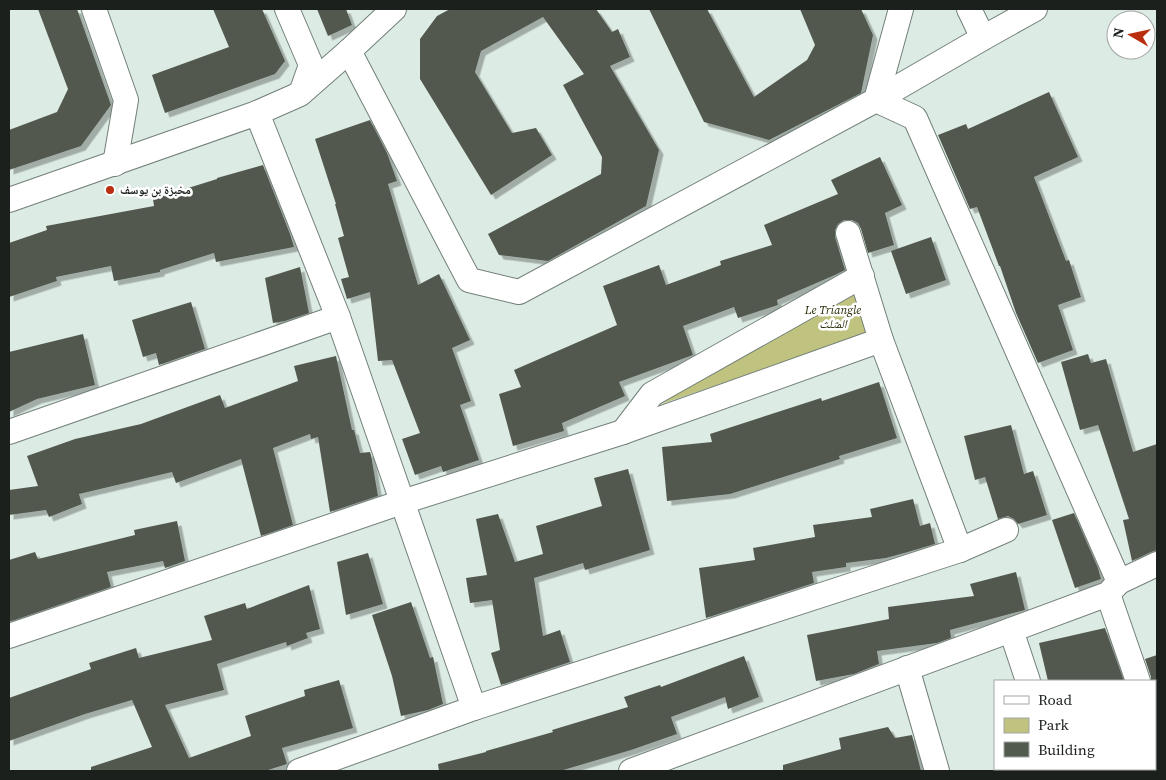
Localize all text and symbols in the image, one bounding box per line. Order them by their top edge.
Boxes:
north arrow [1106,10,1156,60]
text: N [1107,26,1129,40]
place label: مخبزة بن یوسف [120,182,191,198]
marker: مخبزة بن یوسف [104,184,116,196]
park label: Le Triangle المثلث [804,302,861,332]
legend [994,680,1156,770]
text: Road [1038,689,1072,710]
text: Park [1038,714,1070,735]
text: Building [1038,739,1095,760]

